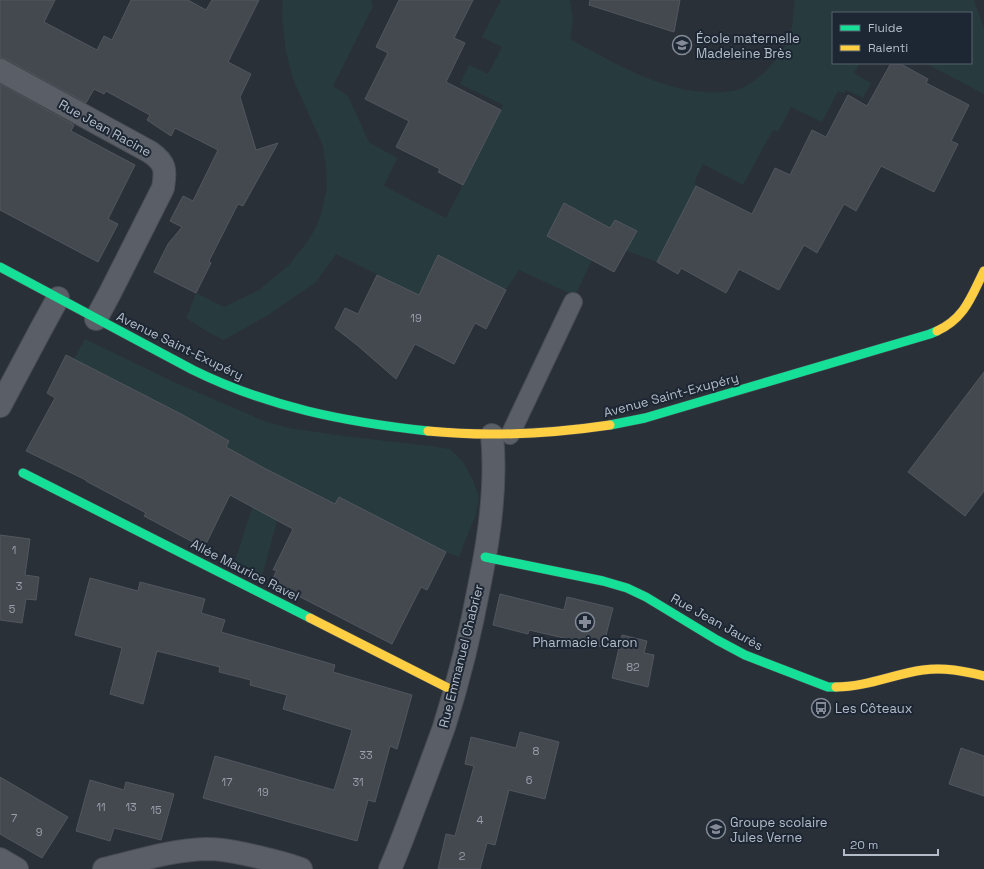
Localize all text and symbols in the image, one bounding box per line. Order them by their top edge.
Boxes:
legend [832,12,972,64]
text: Fluide [868,20,903,36]
place label: École maternelle Madeleine Brès [696,30,800,62]
school or university icon: École maternelle Madeleine Brès [671,34,693,56]
text: Ralenti [868,40,908,56]
street label: Rue Jean Racine [56,96,154,160]
street label: Avenue Saint-Exupéry [114,308,246,384]
house number: 19 [410,311,422,325]
street label: Avenue Saint-Exupéry [602,369,740,421]
street label: Allée Maurice Ravel [188,535,302,605]
house number: 1 [12,543,16,557]
house number: 3 [16,579,23,593]
street label: Rue Emmanuel Chabrier [435,582,487,729]
street label: Rue Jean Jaurès [668,590,766,654]
house number: 5 [9,602,16,616]
pharmacy icon: Pharmacie Caron [574,611,596,633]
place label: Pharmacie Caron [532,634,638,651]
house number: 82 [626,660,640,674]
bus stop icon: Les Côteaux [810,697,832,719]
place label: Les Côteaux [835,700,913,717]
house number: 8 [533,744,540,758]
house number: 33 [359,748,373,762]
house number: 6 [526,773,533,787]
house number: 17 [222,775,232,789]
house number: 31 [352,775,364,789]
house number: 19 [257,785,269,799]
house number: 11 [96,800,106,814]
house number: 13 [125,800,137,814]
house number: 15 [150,803,162,817]
house number: 7 [11,811,17,825]
house number: 4 [477,813,484,827]
place label: Groupe scolaire Jules Verne [730,814,828,846]
school or university icon: Groupe scolaire Jules Verne [705,818,727,840]
house number: 9 [36,825,43,839]
scale bar [844,831,938,857]
text: 20 m [850,837,878,853]
house number: 2 [459,849,466,863]

